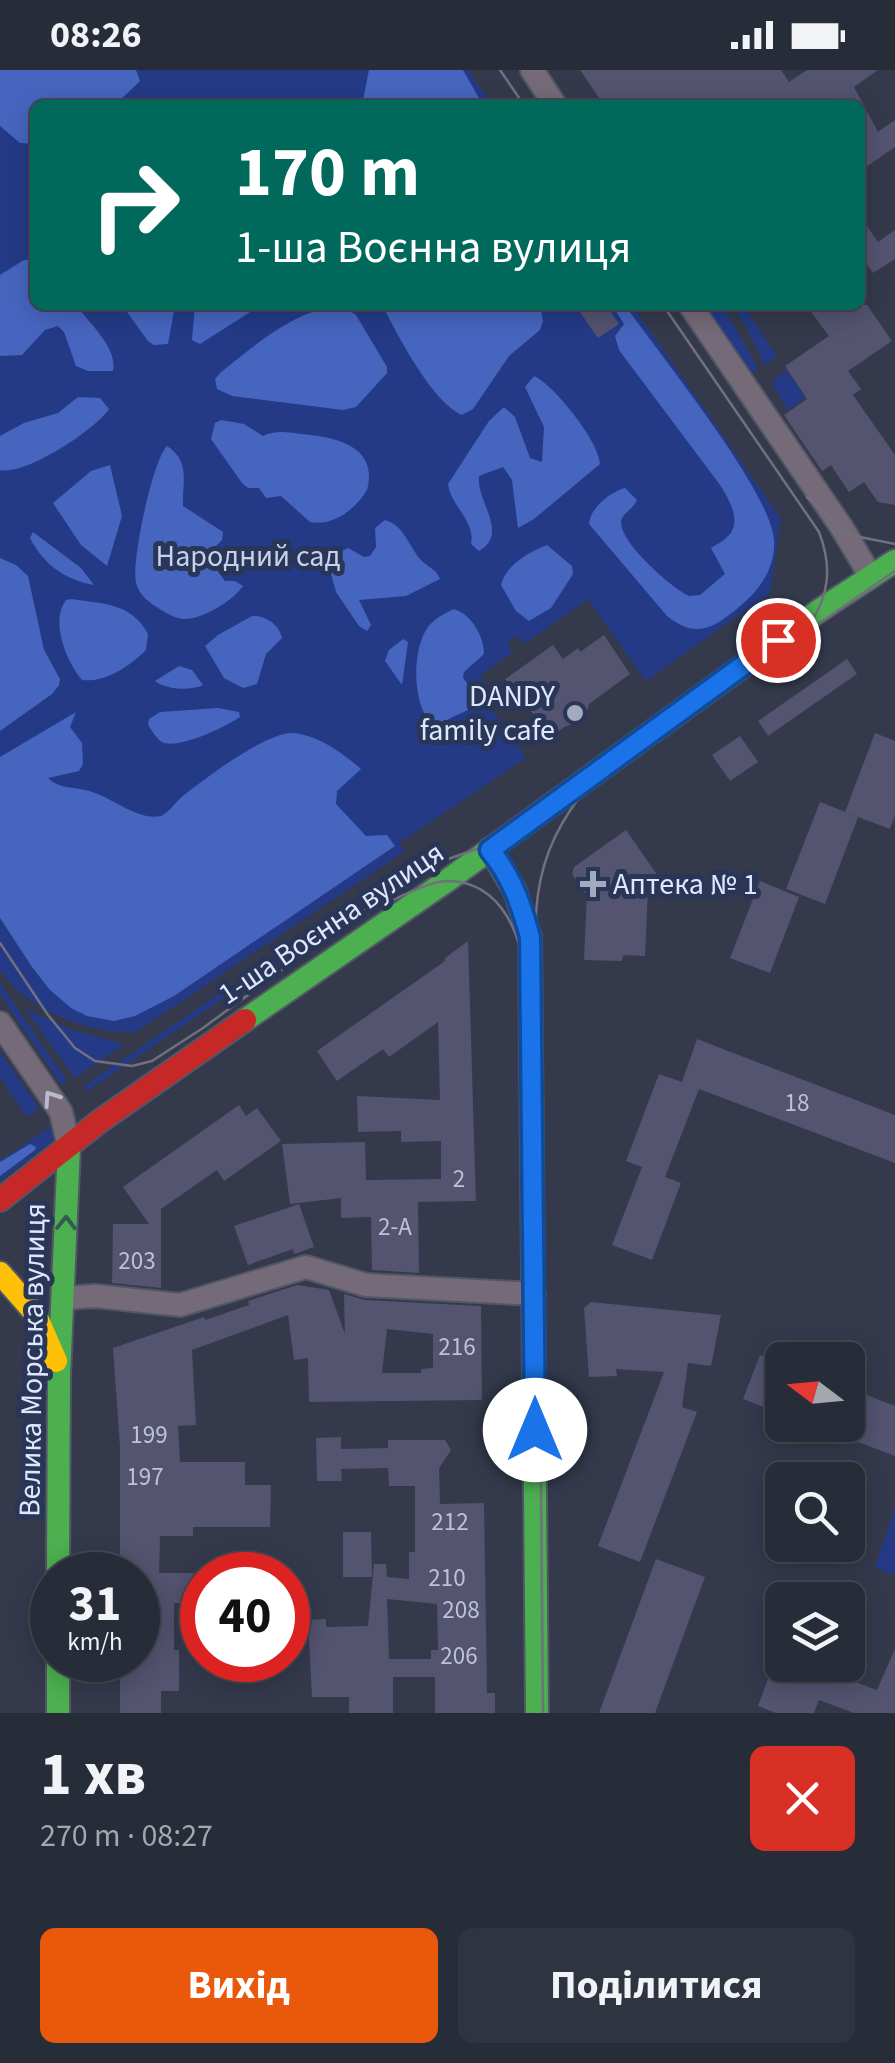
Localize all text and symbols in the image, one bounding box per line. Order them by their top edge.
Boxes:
text: 08:26 [50,8,142,62]
text: 170 m [235,123,420,223]
icon: right [70,140,200,270]
text: 1-ша Воєнна вулиця [235,216,631,280]
park label: Народний сад [156,535,340,578]
pin [736,598,821,683]
icon: arrive [751,613,806,668]
place label: DANDY family cafe [420,675,556,752]
marker: DANDY family cafe [564,702,586,724]
street label: 1-ша Воєнна вулиця [210,832,453,1015]
place label: Аптека № 1 [613,863,758,906]
marker: Аптека № 1 [582,873,604,895]
house number: 18 [785,1085,809,1121]
one-way arrow [45,1091,64,1109]
house number: 2 [453,1161,465,1197]
street label: Велика Морська вулиця [8,1203,57,1517]
house number: 2-А [378,1209,412,1245]
one-way arrow [55,1214,76,1230]
house number: 203 [118,1243,156,1279]
house number: 216 [438,1329,476,1365]
north arrow [765,1342,865,1442]
map controls [765,1342,865,1682]
position arrow [483,1378,587,1482]
house number: 199 [130,1417,168,1453]
house number: 197 [126,1459,164,1495]
button: search [765,1462,865,1562]
house number: 212 [431,1504,469,1540]
speed limit sign: 40 [180,1552,310,1682]
house number: 210 [428,1560,466,1596]
text: 31 [69,1569,121,1640]
button: layers [765,1582,865,1682]
house number: 208 [442,1592,480,1628]
text: km/h [67,1624,123,1660]
house number: 206 [440,1638,478,1674]
text: 1 хв [40,1733,146,1818]
button: close [750,1746,855,1851]
text: 270 m · 08:27 [40,1813,213,1859]
button: Вихід [40,1928,438,2043]
button: Поділитися [458,1928,855,2043]

